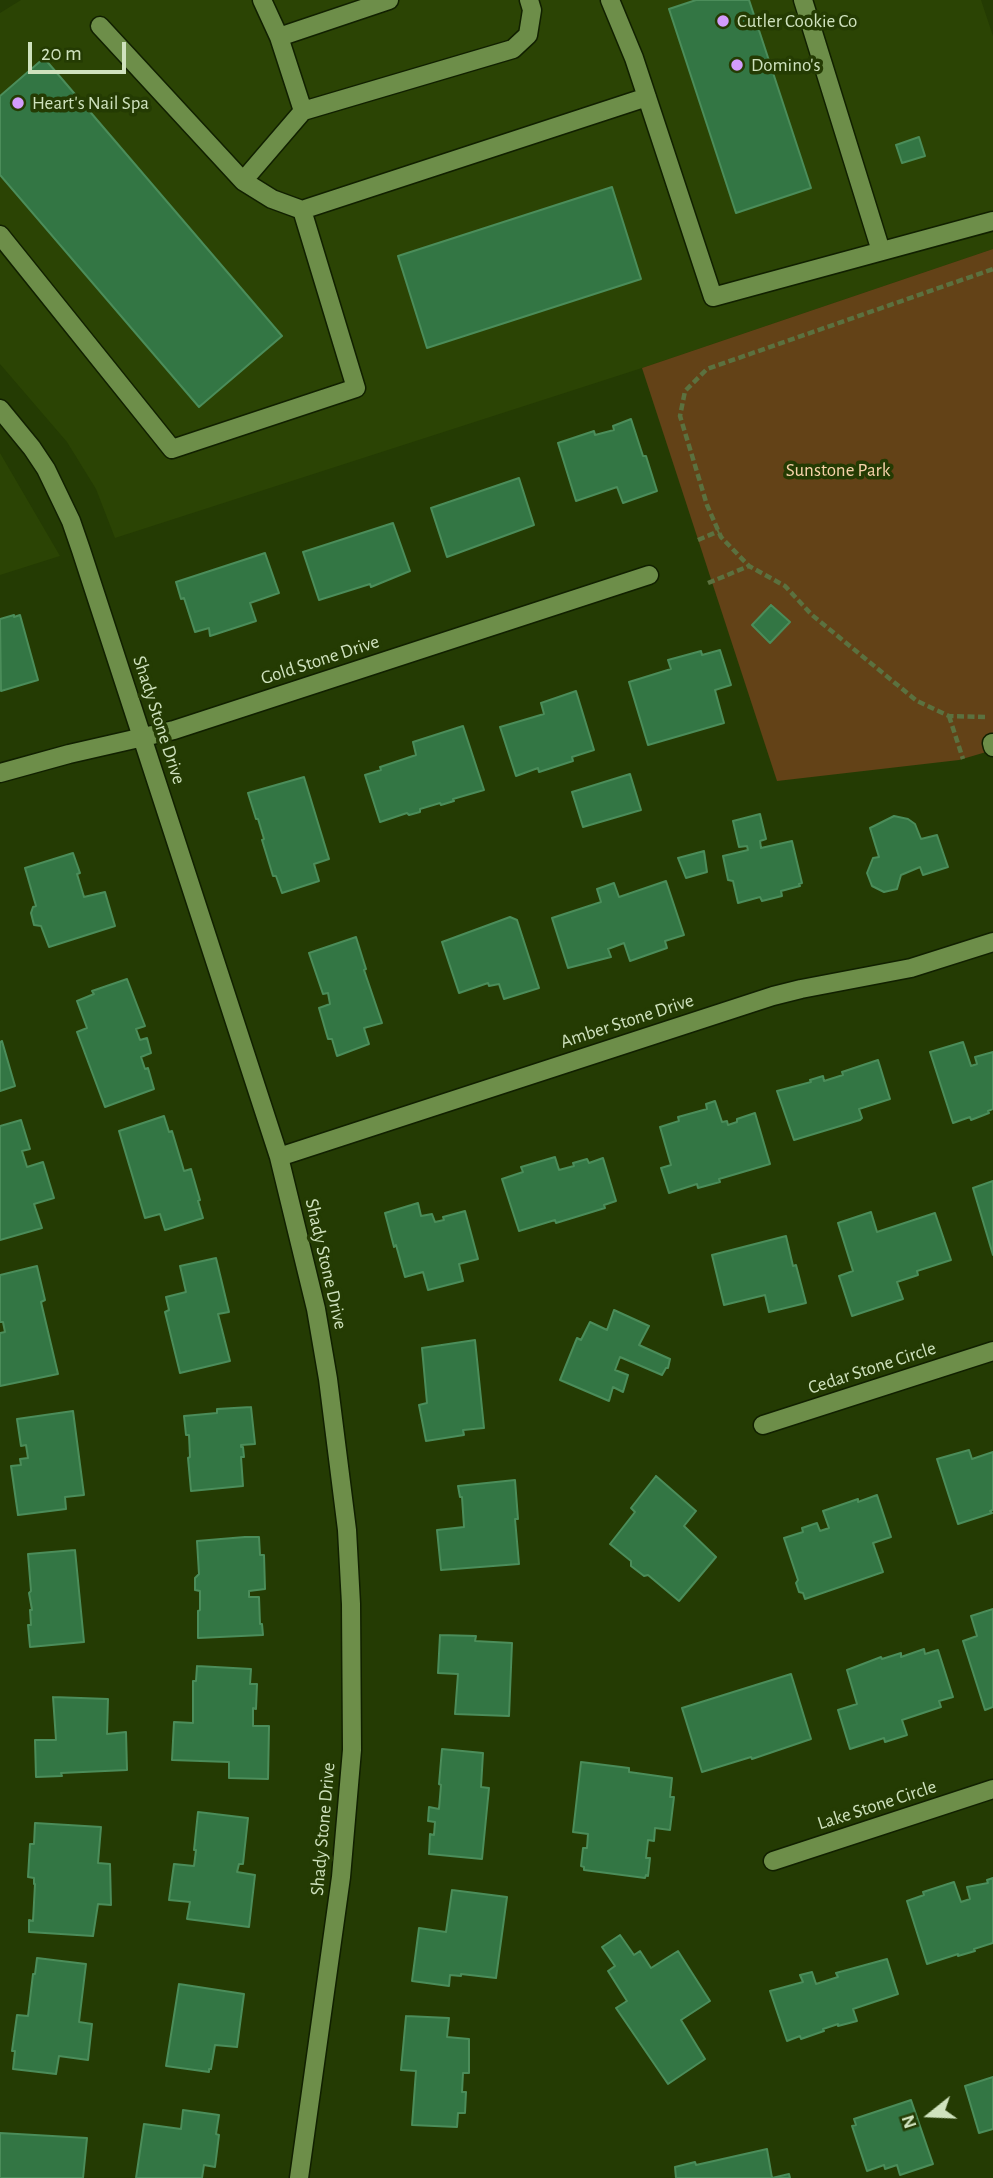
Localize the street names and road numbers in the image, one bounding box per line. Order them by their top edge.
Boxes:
street label: Gold Stone Drive [258,630,382,690]
street label: Shady Stone Drive [128,653,190,787]
street label: Amber Stone Drive [557,989,697,1053]
street label: Shady Stone Drive [300,1196,352,1332]
street label: Cedar Stone Circle [805,1337,939,1399]
street label: Shady Stone Drive [306,1761,340,1897]
street label: Lake Stone Circle [815,1775,939,1835]

